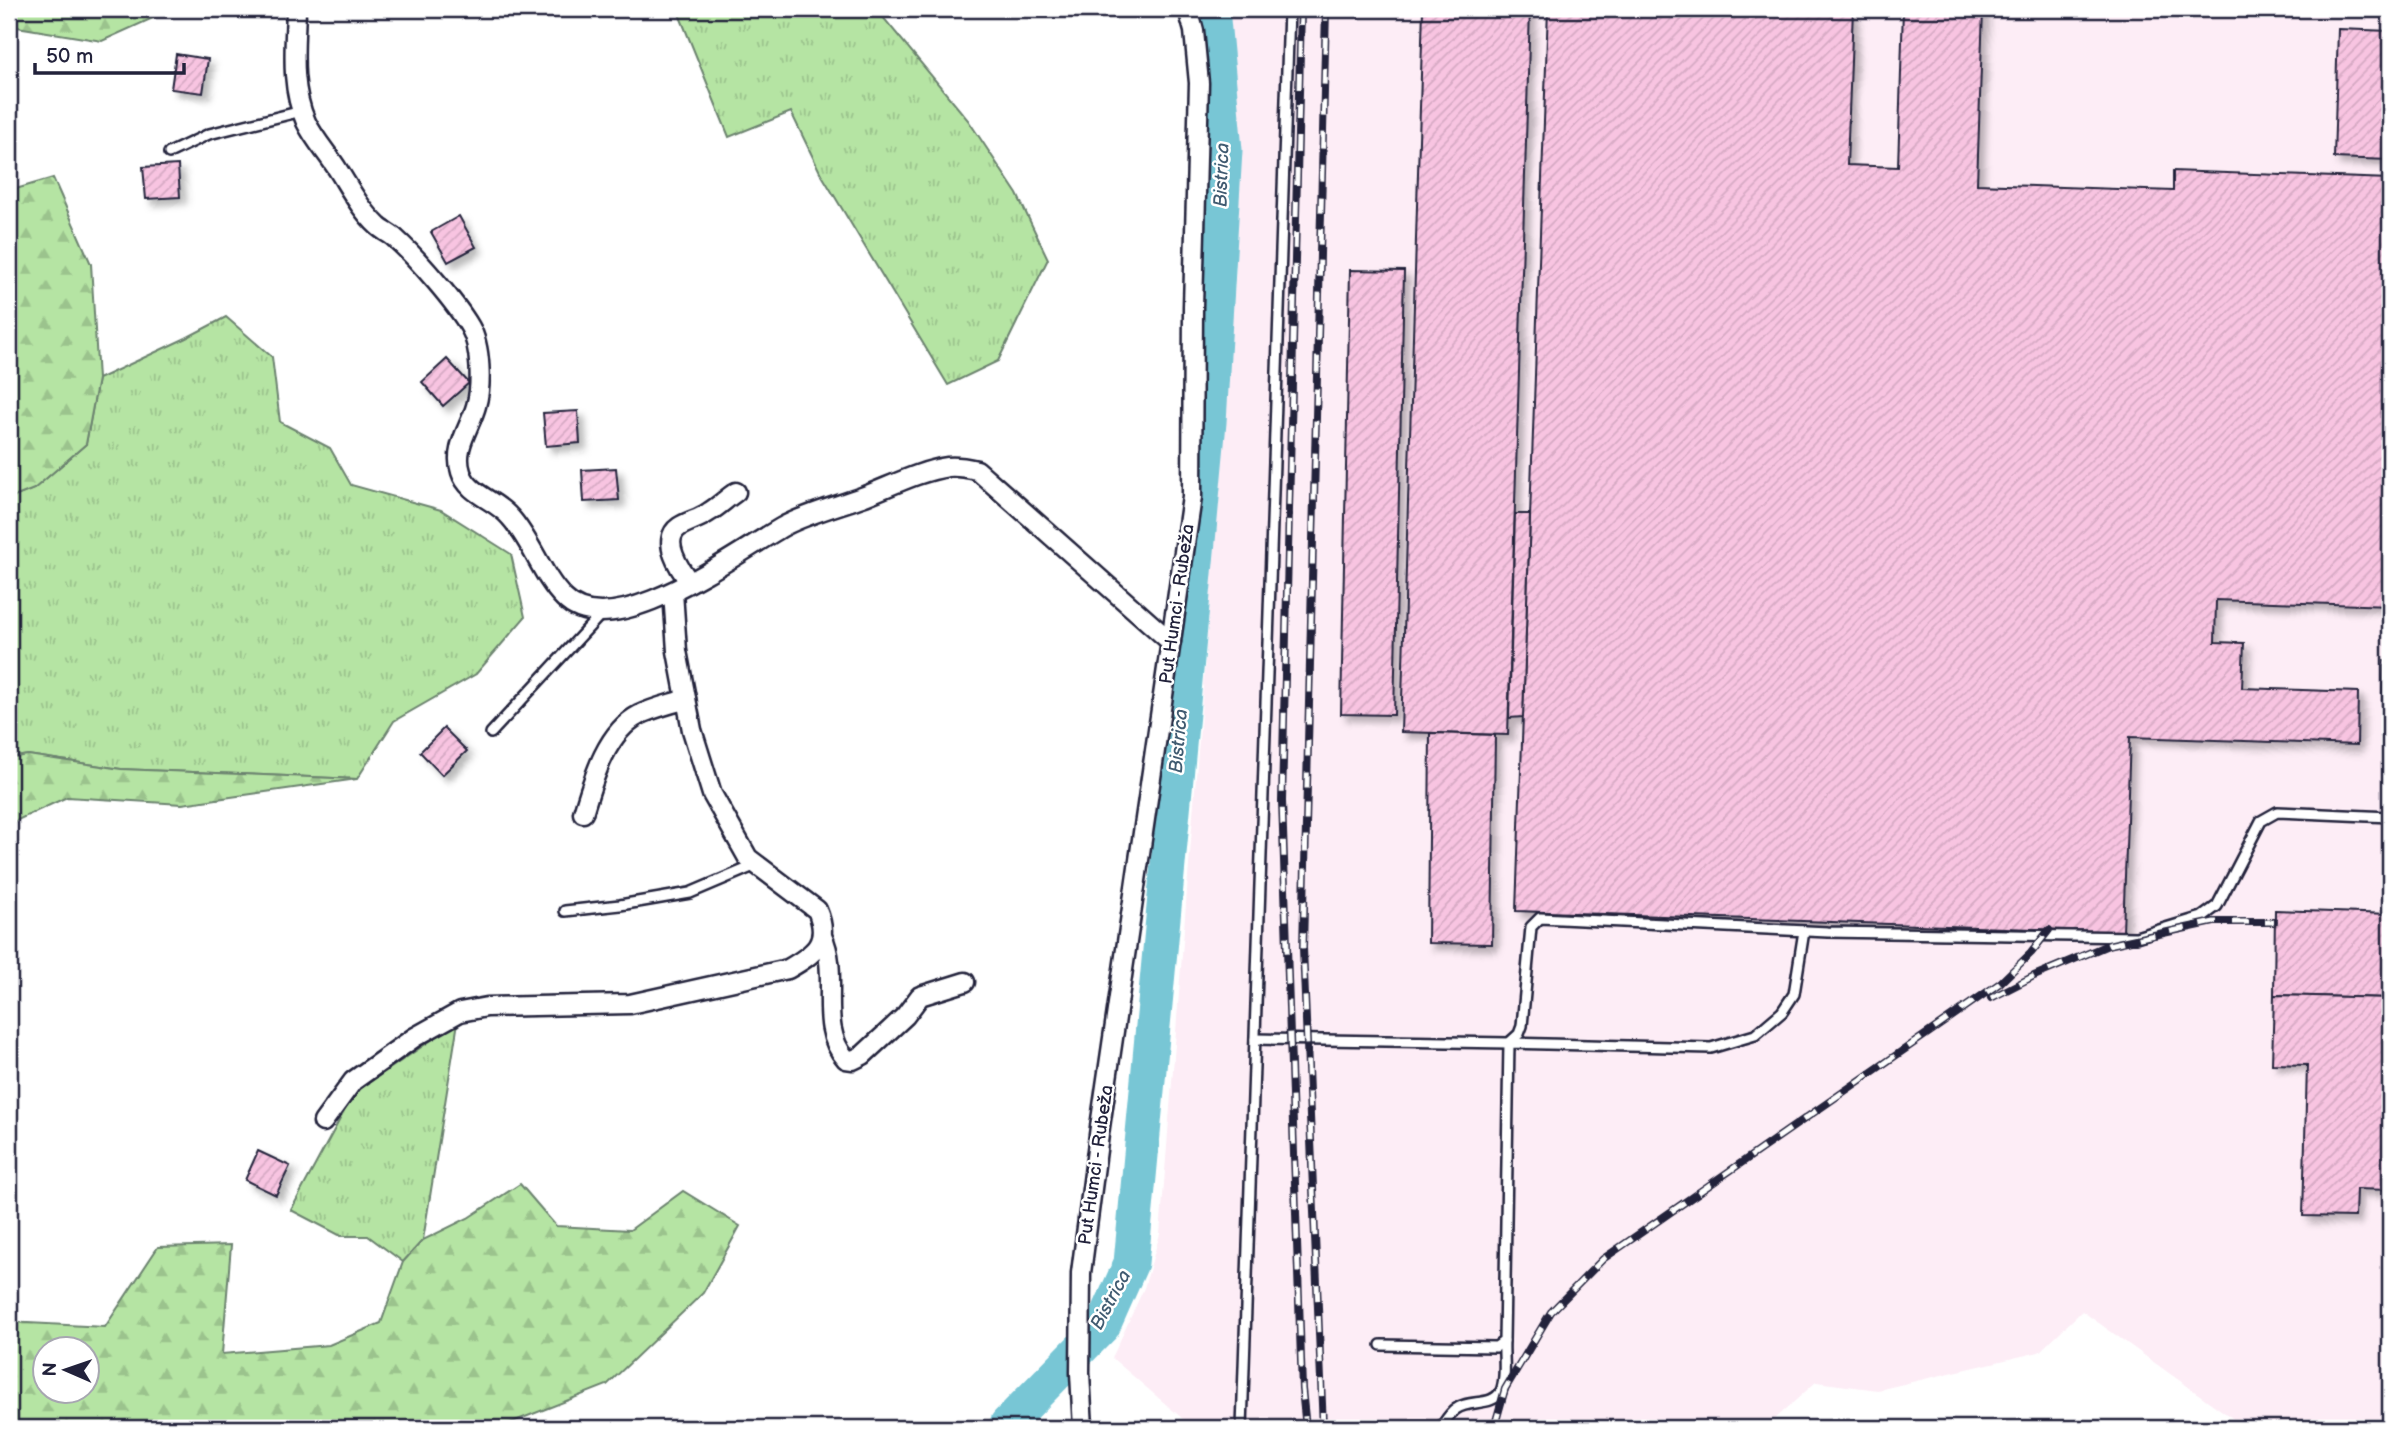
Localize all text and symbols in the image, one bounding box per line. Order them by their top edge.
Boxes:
scale bar [35,32,184,76]
text: 50 m [46,44,93,69]
water label: Bistrica [1209,142,1235,208]
street label: Put Humci - Rubeža [1155,523,1199,685]
water label: Bistrica [1165,708,1193,774]
street label: Put Humci - Rubeža [1074,1084,1118,1246]
water label: Bistrica [1086,1266,1136,1334]
north arrow [32,1336,102,1406]
text: N [39,1362,62,1377]

